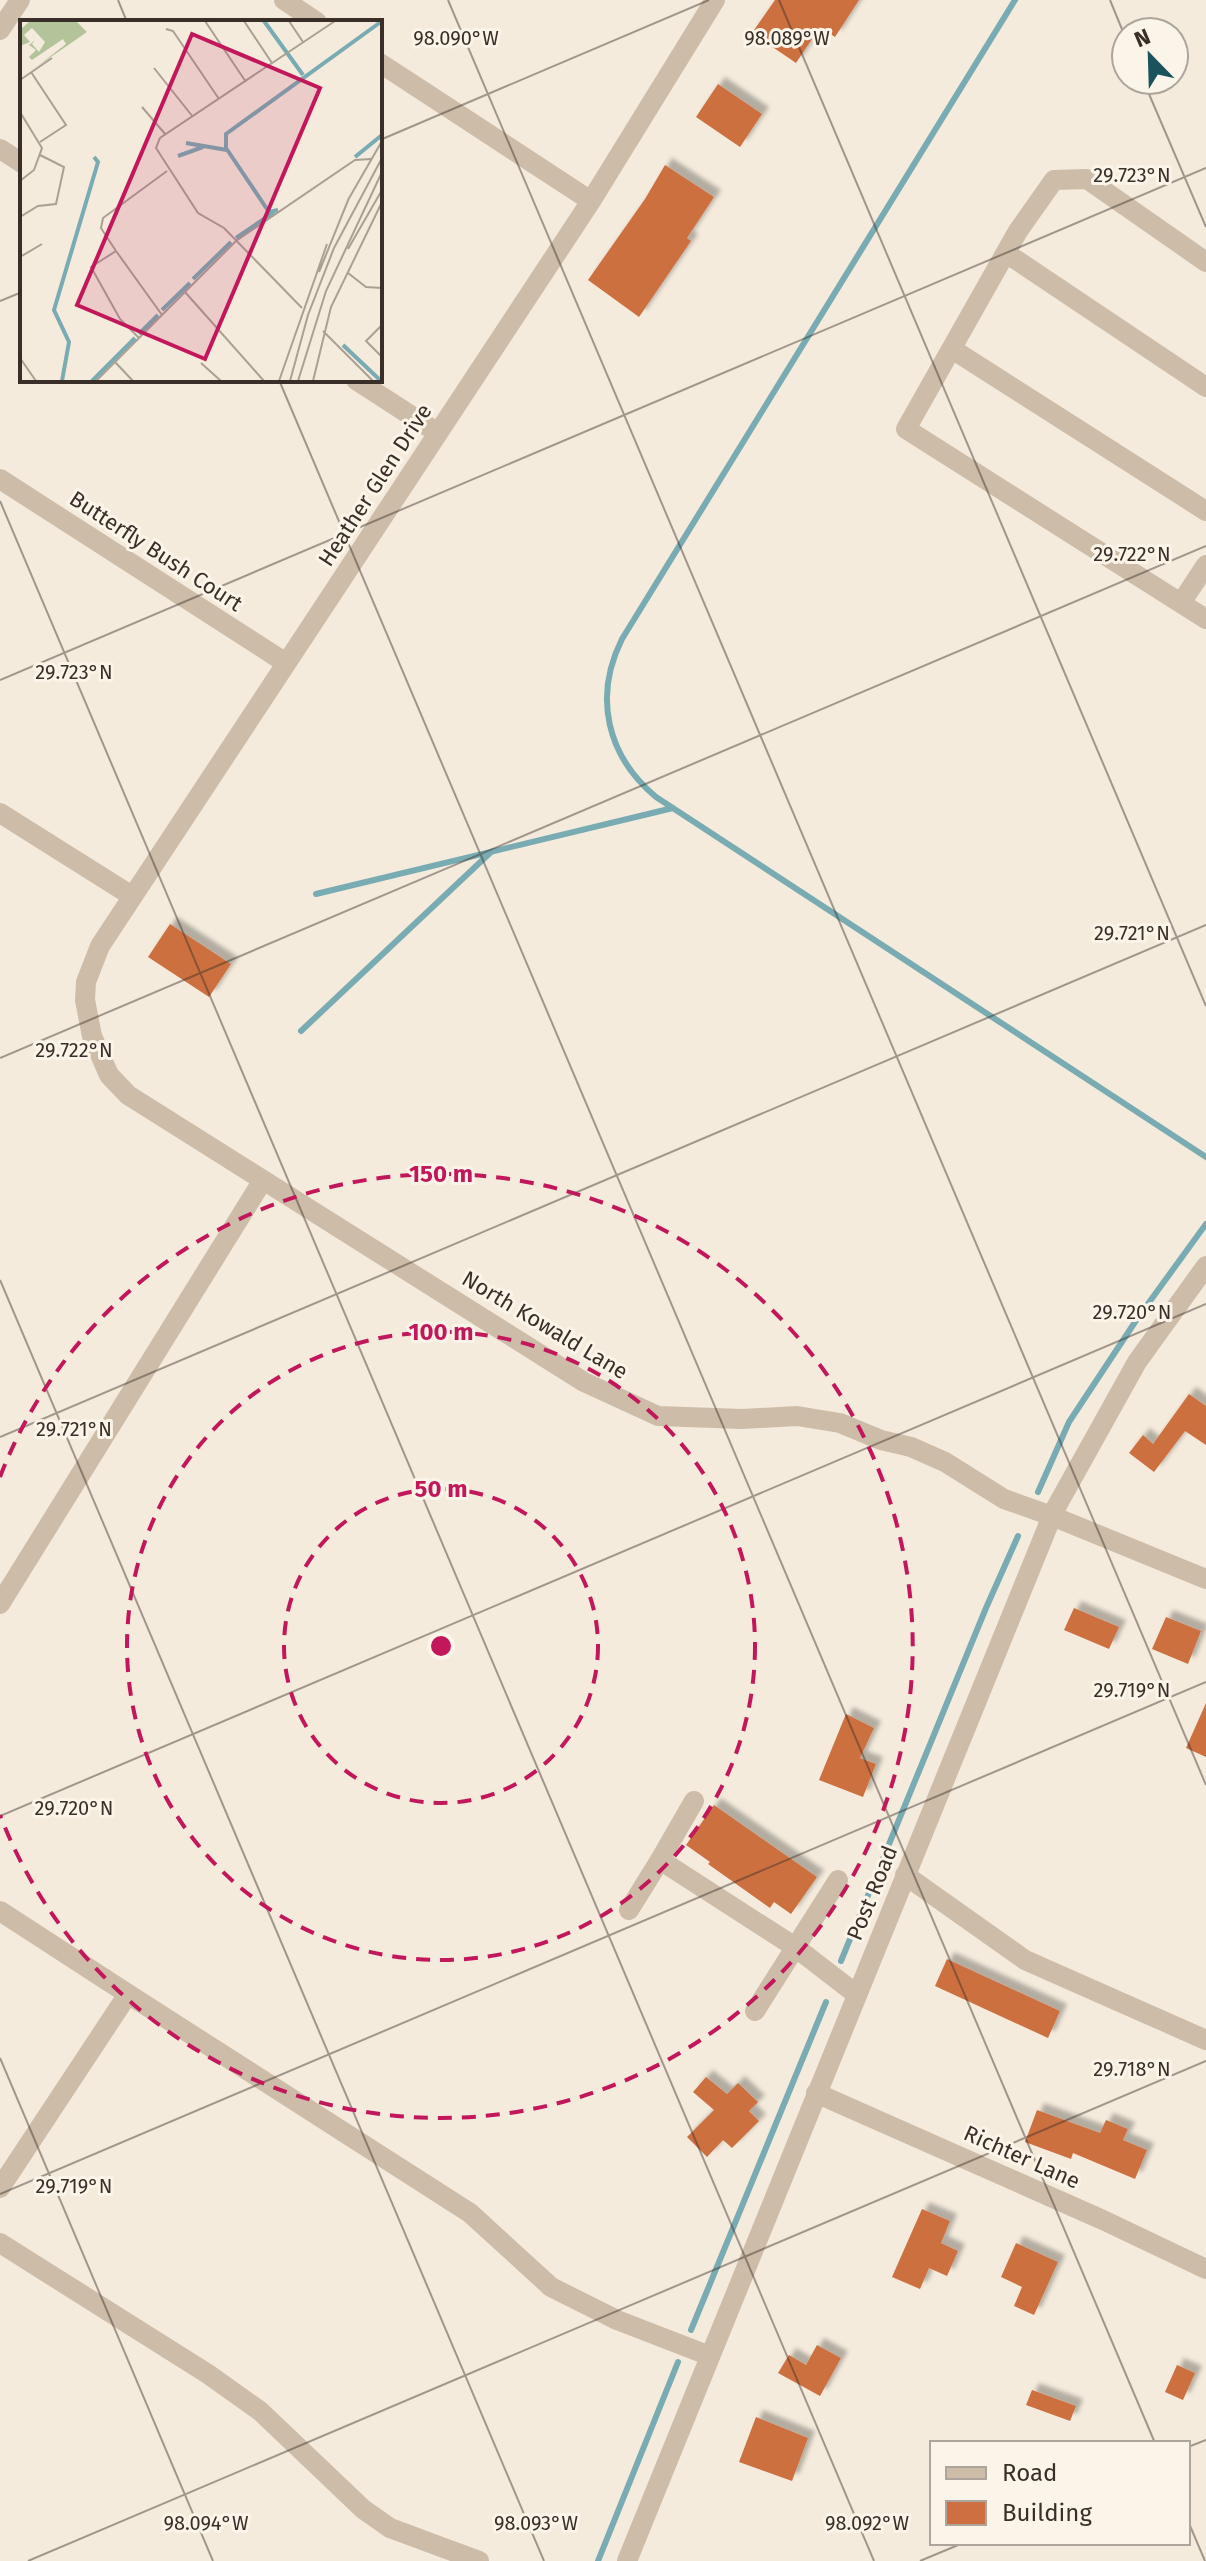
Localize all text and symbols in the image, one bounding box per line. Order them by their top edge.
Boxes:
north arrow [1110,16,1190,96]
inset map [20,20,382,382]
text: N [1130,23,1154,53]
text: 98.090°W [413,26,499,50]
text: 98.089°W [744,26,830,50]
text: 29.723°N [1093,163,1171,187]
street label: Heather Glen Drive [312,399,438,571]
street label: Butterfly Bush Court [64,485,248,617]
text: 29.722°N [1093,542,1171,566]
text: 29.723°N [35,660,113,684]
text: 29.721°N [1094,921,1170,945]
text: 29.722°N [35,1038,113,1062]
text: 150 m [409,1160,473,1188]
street label: North Kowald Lane [457,1265,633,1385]
text: 29.720°N [1093,1300,1171,1324]
text: 100 m [408,1318,474,1346]
text: 29.721°N [36,1417,112,1441]
text: 50 m [415,1475,467,1503]
centre of rings [427,1632,455,1660]
text: 29.719°N [1094,1678,1170,1702]
text: 29.720°N [35,1796,113,1820]
street label: Post Road [841,1842,903,1944]
text: 29.718°N [1093,2057,1171,2081]
street label: Richter Lane [960,2119,1084,2195]
text: 29.719°N [36,2174,112,2198]
legend [930,2441,1190,2545]
text: Road [1002,2459,1057,2487]
text: Building [1002,2499,1092,2527]
text: 98.094°W [164,2511,249,2535]
text: 98.093°W [494,2511,579,2535]
text: 98.092°W [825,2511,909,2535]

